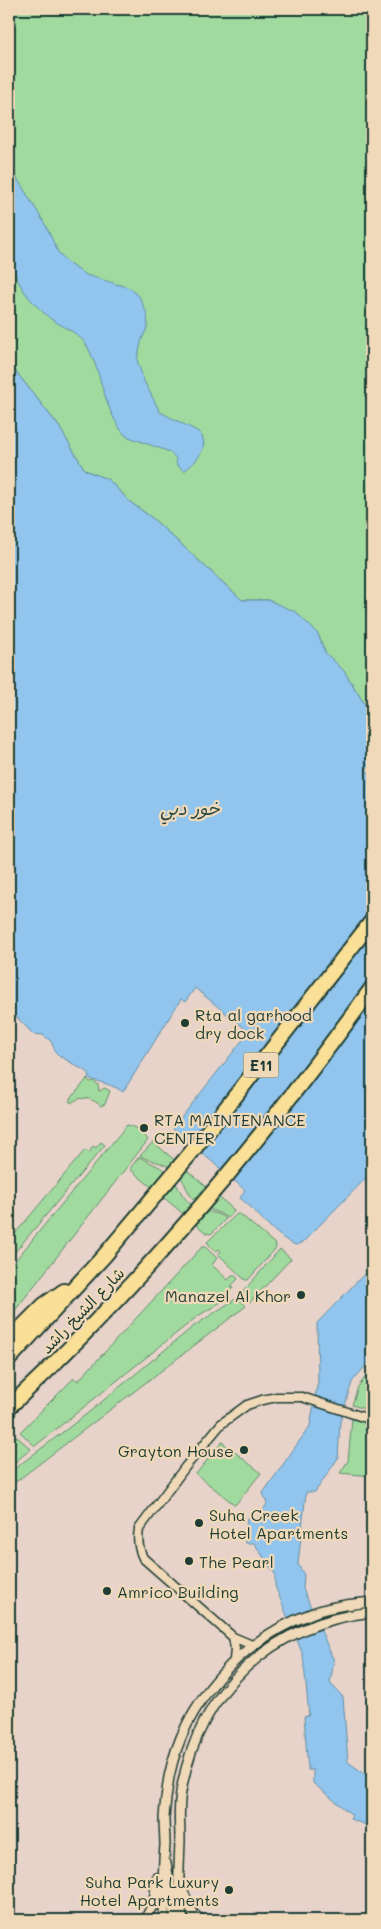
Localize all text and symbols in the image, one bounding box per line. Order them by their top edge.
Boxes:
water label: خور دبي [160,796,220,825]
place label: Rta al garhood dry dock [195,1004,312,1043]
marker: Rta al garhood dry dock [179,1017,191,1029]
road number: E11 [244,1052,278,1078]
place label: RTA MAINTENANCE CENTER [154,1109,305,1148]
marker: RTA MAINTENANCE CENTER [138,1122,150,1134]
street label: شارع الشيخ راشد [35,1262,130,1359]
place label: Manazel Al Khor [165,1285,291,1306]
marker: Manazel Al Khor [295,1289,307,1301]
place label: Grayton House [118,1440,234,1461]
marker: Grayton House [238,1444,250,1456]
place label: Suha Creek Hotel Apartments [209,1504,348,1543]
marker: Suha Creek Hotel Apartments [193,1517,205,1529]
place label: The Pearl [199,1551,274,1572]
marker: The Pearl [183,1555,195,1567]
place label: Amrico Building [117,1581,239,1602]
marker: Amrico Building [101,1585,113,1597]
place label: Suha Park Luxury Hotel Apartments [80,1871,219,1910]
marker: Suha Park Luxury Hotel Apartments [223,1884,235,1896]

